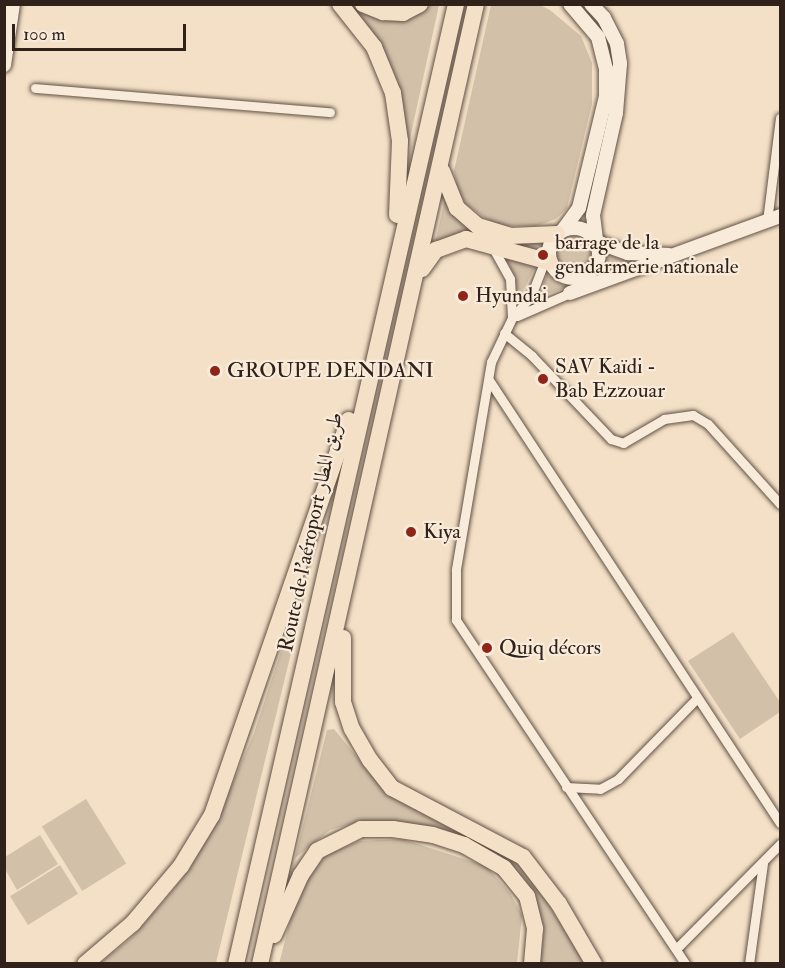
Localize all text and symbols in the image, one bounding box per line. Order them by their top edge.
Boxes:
scale bar [15,12,189,50]
text: 100 m [23,23,66,46]
place label: barrage de la gendarmerie nationale [555,230,739,280]
marker: barrage de la gendarmerie nationale [536,248,550,262]
place label: Hyundai [475,283,547,309]
marker: Hyundai [456,289,470,303]
place label: SAV Kaïdi - Bab Ezzouar [555,354,665,404]
place label: GROUPE DENDANI [227,358,434,384]
marker: GROUPE DENDANI [208,364,222,378]
marker: SAV Kaïdi - Bab Ezzouar [536,372,550,386]
street label: Route de l'aéroport طريق المطار [273,410,349,654]
place label: Kiya [423,519,461,545]
marker: Kiya [404,525,418,539]
place label: Quiq décors [499,635,601,661]
marker: Quiq décors [480,641,494,655]

